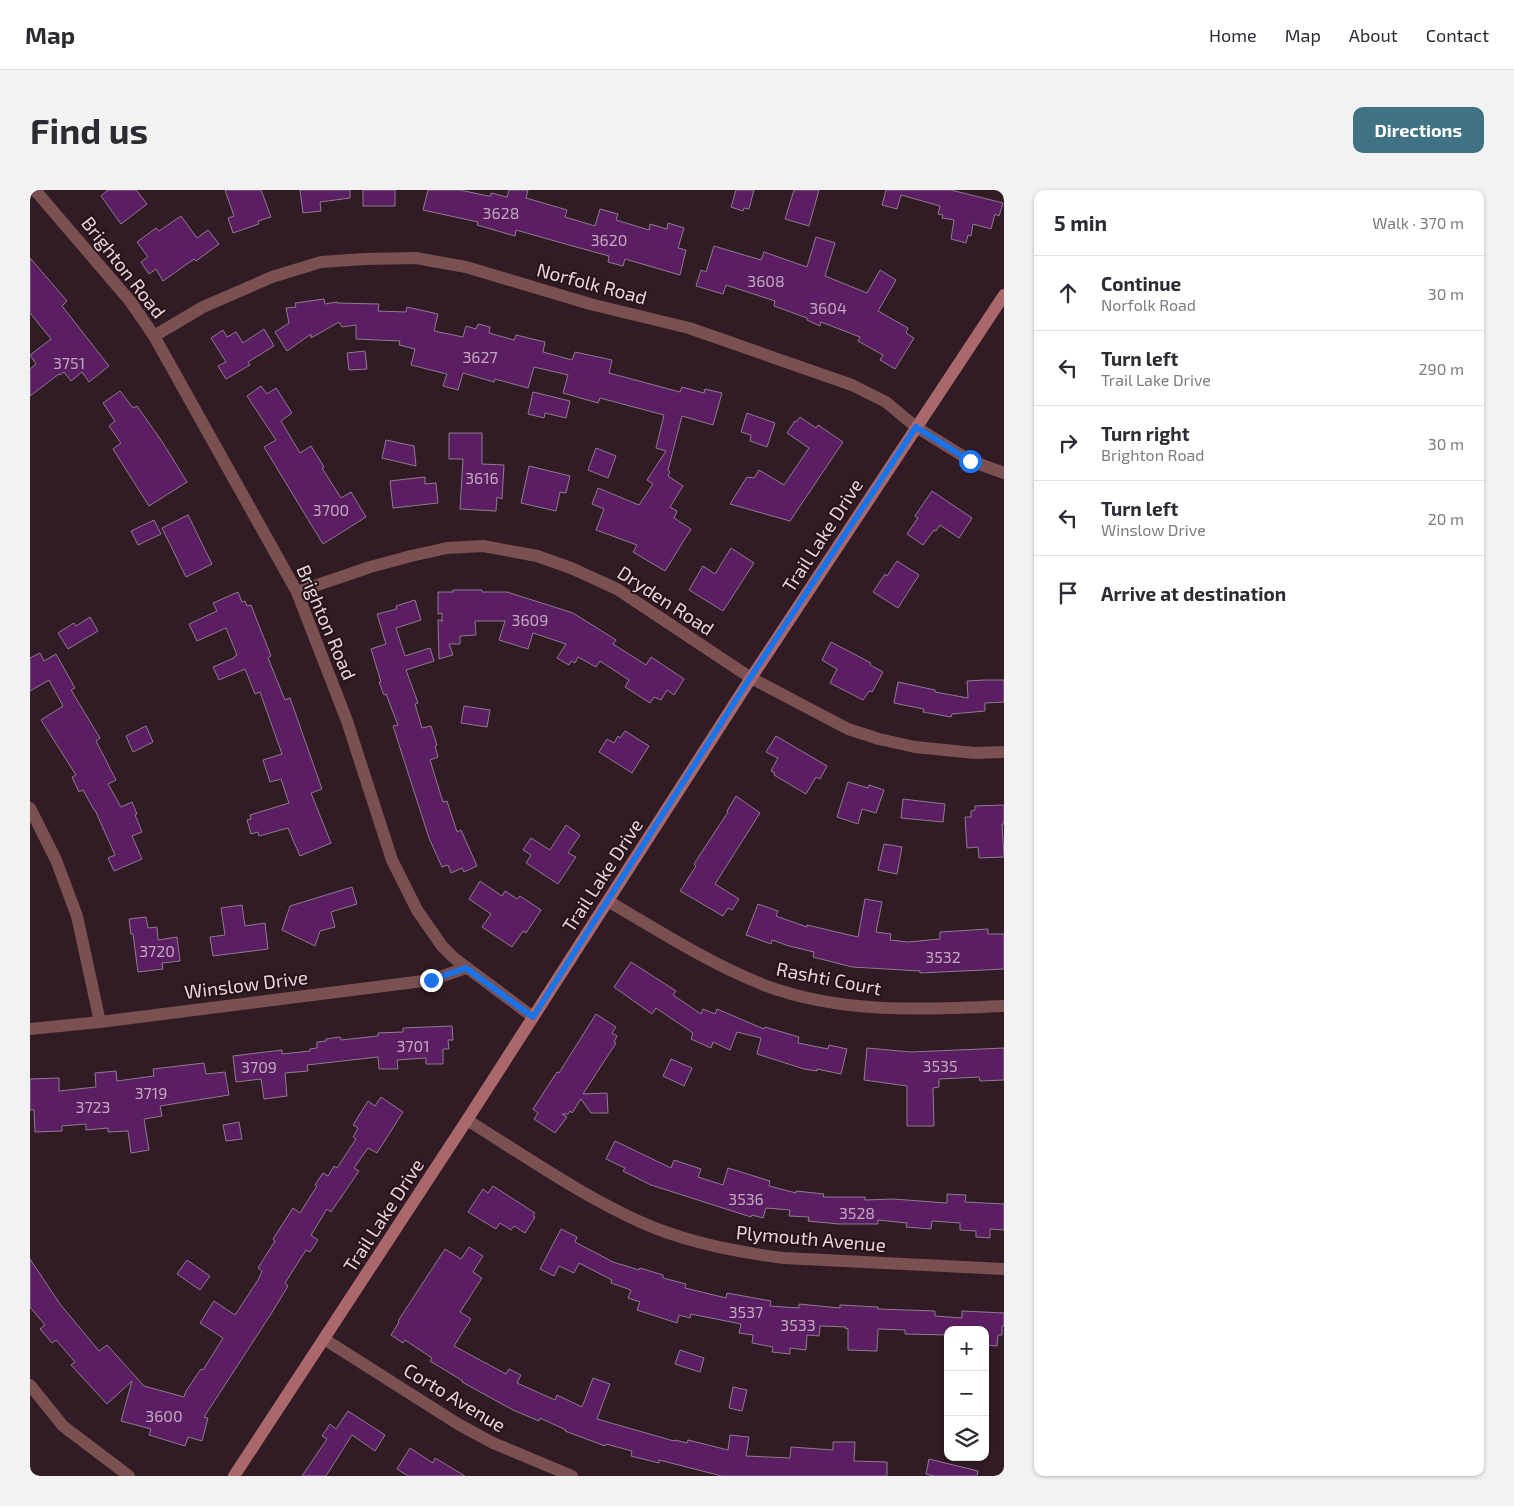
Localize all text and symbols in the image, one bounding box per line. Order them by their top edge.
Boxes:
text: Map [25,20,75,49]
text: Home [1209,24,1257,46]
text: Map [1285,24,1321,46]
text: About [1349,24,1398,46]
text: Contact [1426,24,1489,46]
button: Directions [1353,107,1484,153]
text: Find us [30,109,148,151]
house number: 3628 [483,203,519,222]
text: 5 min [1054,210,1107,235]
street label: Brighton Road [77,212,171,322]
text: Walk · 370 m [1372,213,1464,232]
house number: 3620 [591,230,627,249]
street label: Norfolk Road [535,257,649,309]
house number: 3608 [747,271,785,290]
text: Continue [1101,272,1181,295]
icon: ahead [1054,279,1082,307]
text: 30 m [1428,284,1464,303]
text: Norfolk Road [1101,295,1196,314]
house number: 3604 [809,298,847,317]
house number: 3627 [462,347,498,366]
text: Turn left [1101,347,1178,370]
house number: 3751 [53,353,85,372]
icon: left [1054,354,1082,382]
text: 290 m [1419,359,1464,378]
text: Trail Lake Drive [1101,370,1211,389]
text: Turn right [1101,422,1189,445]
icon: right [1054,429,1082,457]
text: 30 m [1428,434,1464,453]
text: Brighton Road [1101,445,1204,464]
route start [959,450,982,473]
house number: 3616 [465,468,499,487]
street label: Trail Lake Drive [777,474,867,596]
text: Turn left [1101,497,1178,520]
house number: 3700 [313,500,349,519]
icon: left [1054,504,1082,532]
text: 20 m [1428,509,1464,528]
text: Winslow Drive [1101,520,1206,539]
street label: Dryden Road [613,560,719,640]
street label: Brighton Road [292,561,362,683]
icon: arrive [1054,579,1082,607]
text: Arrive at destination [1101,582,1286,605]
house number: 3609 [512,610,548,629]
street label: Trail Lake Drive [557,814,647,936]
house number: 3720 [139,941,175,960]
house number: 3532 [925,947,961,966]
street label: Rashti Court [775,957,883,999]
street label: Winslow Drive [183,965,309,1003]
route end [420,969,443,992]
house number: 3701 [396,1036,430,1055]
house number: 3535 [923,1056,957,1075]
house number: 3709 [241,1057,277,1076]
house number: 3719 [135,1083,167,1102]
house number: 3723 [76,1097,110,1116]
street label: Trail Lake Drive [338,1154,428,1276]
house number: 3536 [728,1189,764,1208]
house number: 3528 [839,1203,875,1222]
street label: Plymouth Avenue [735,1220,887,1256]
house number: 3537 [729,1302,763,1321]
house number: 3533 [780,1315,816,1334]
map controls [944,1326,989,1461]
button: + [944,1326,989,1371]
street label: Corto Avenue [400,1358,510,1436]
button: − [944,1371,989,1416]
house number: 3600 [145,1406,183,1425]
button: layers [944,1416,989,1461]

